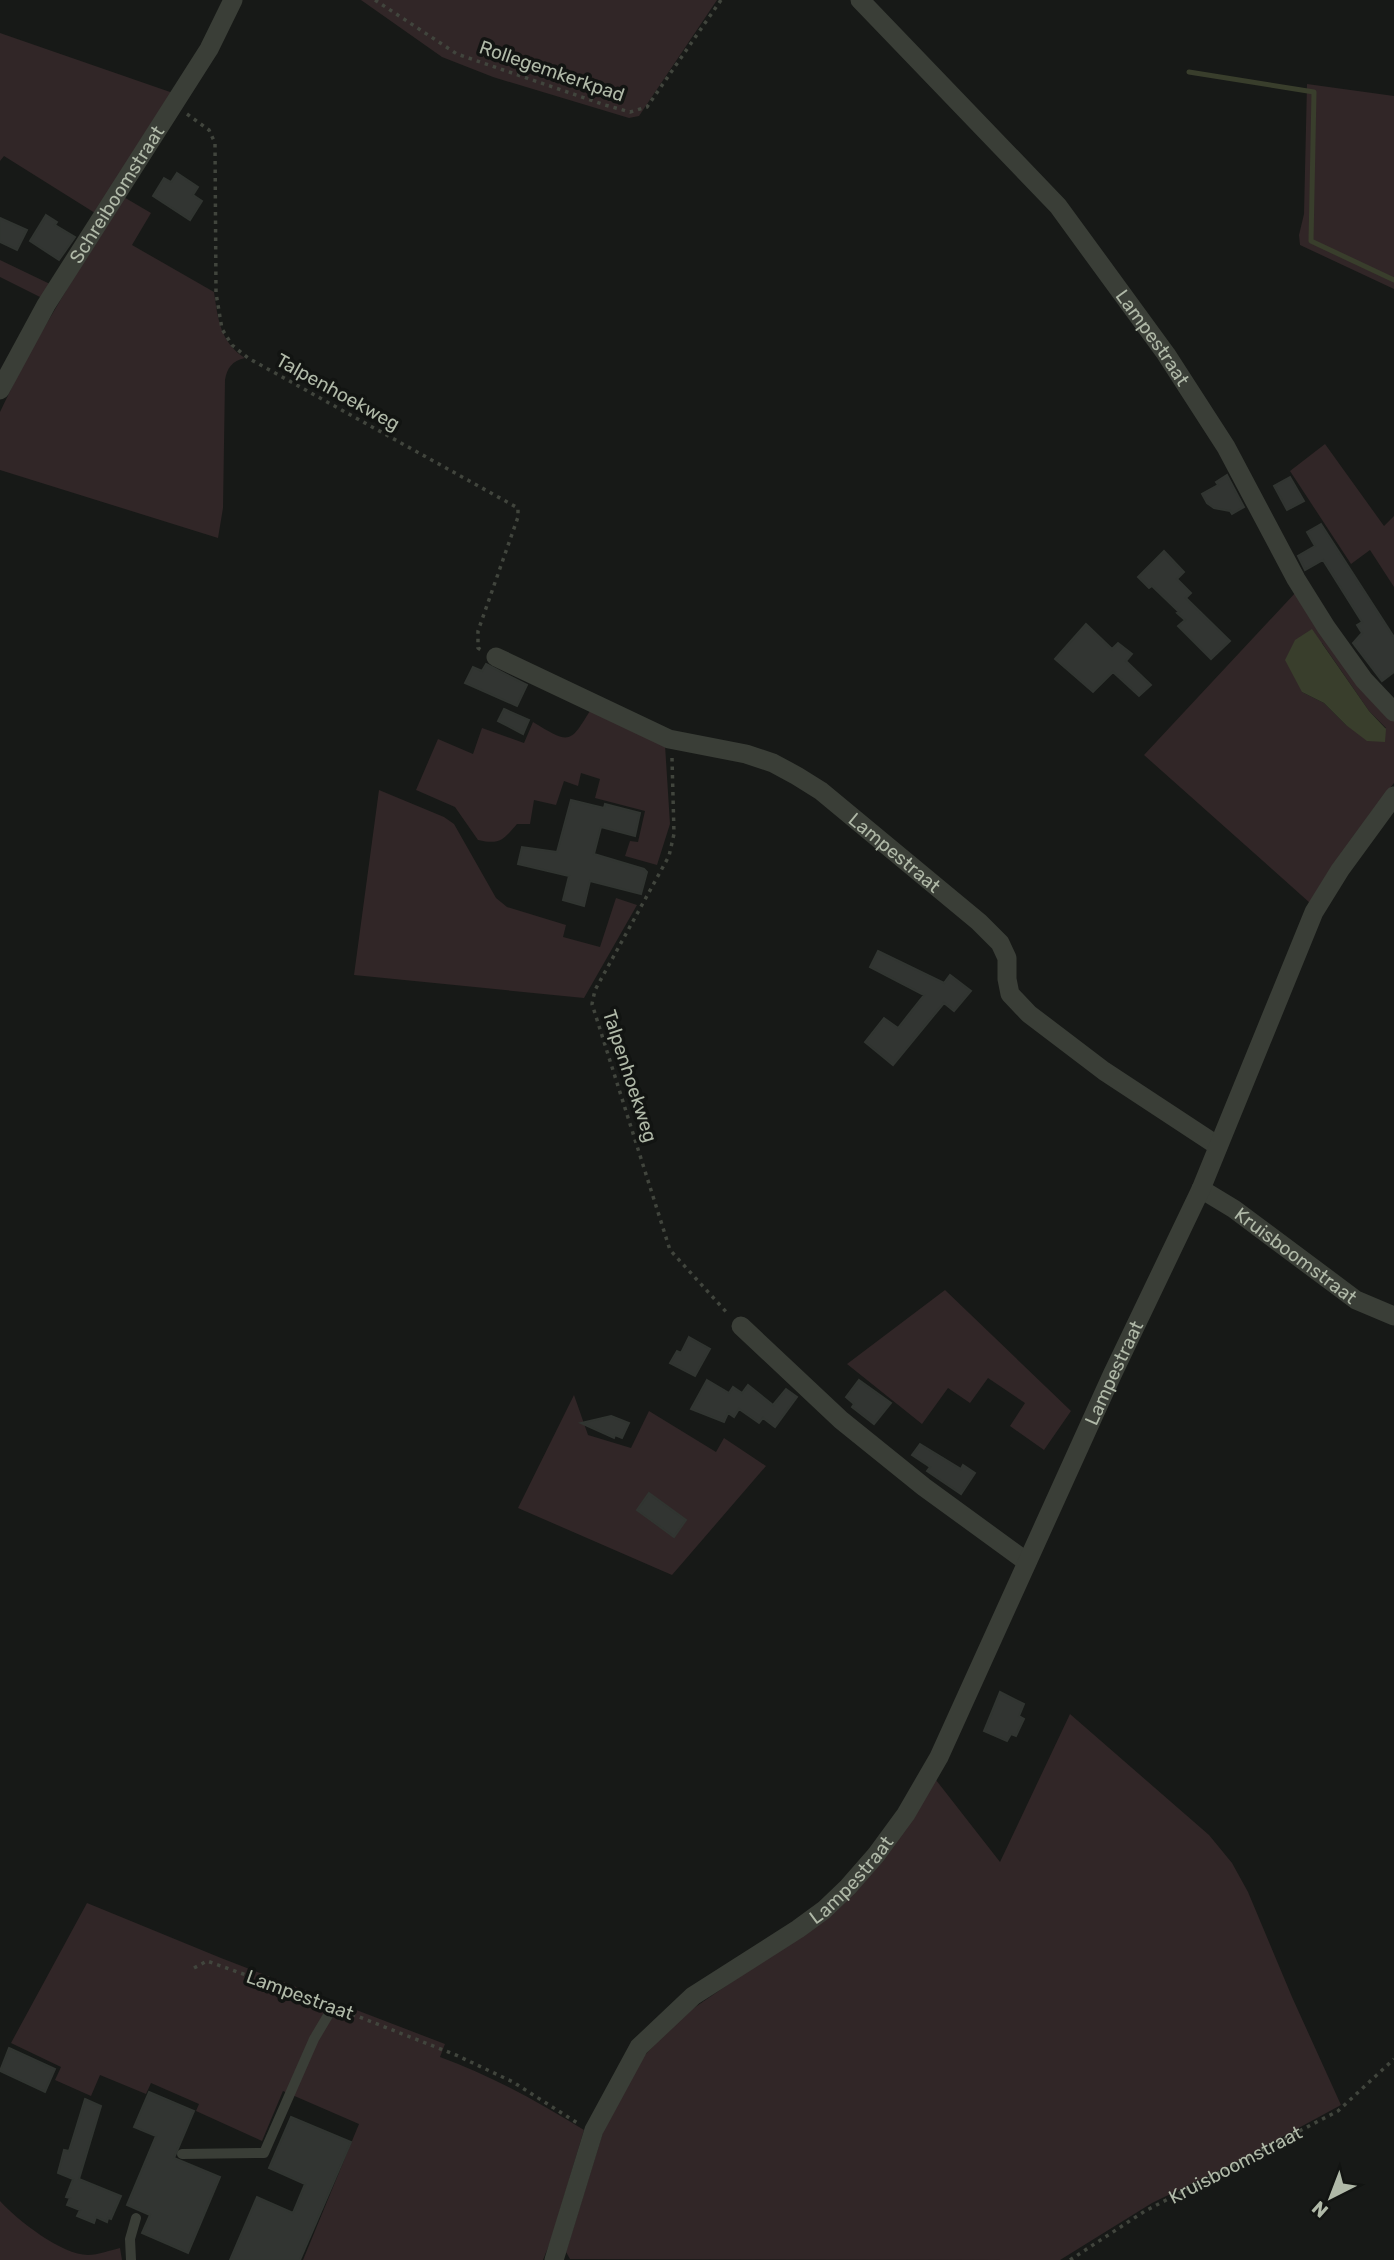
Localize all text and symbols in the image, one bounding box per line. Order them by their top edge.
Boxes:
street label: Rollegemkerkpad [476,35,628,107]
street label: Schreiboomstraat [64,121,169,267]
street label: Lampestraat [1111,285,1195,390]
street label: Talpenhoekweg [272,349,404,435]
street label: Lampestraat [844,808,946,897]
street label: Talpenhoekweg [598,1007,662,1145]
street label: Kruisboomstraat [1230,1202,1362,1309]
street label: Lampestraat [1079,1316,1148,1429]
street label: Lampestraat [804,1831,898,1929]
street label: Lampestraat [243,1965,357,2025]
street label: Kruisboomstraat [1164,2120,1306,2208]
north arrow [1296,2162,1366,2232]
text: N [1307,2196,1333,2222]

